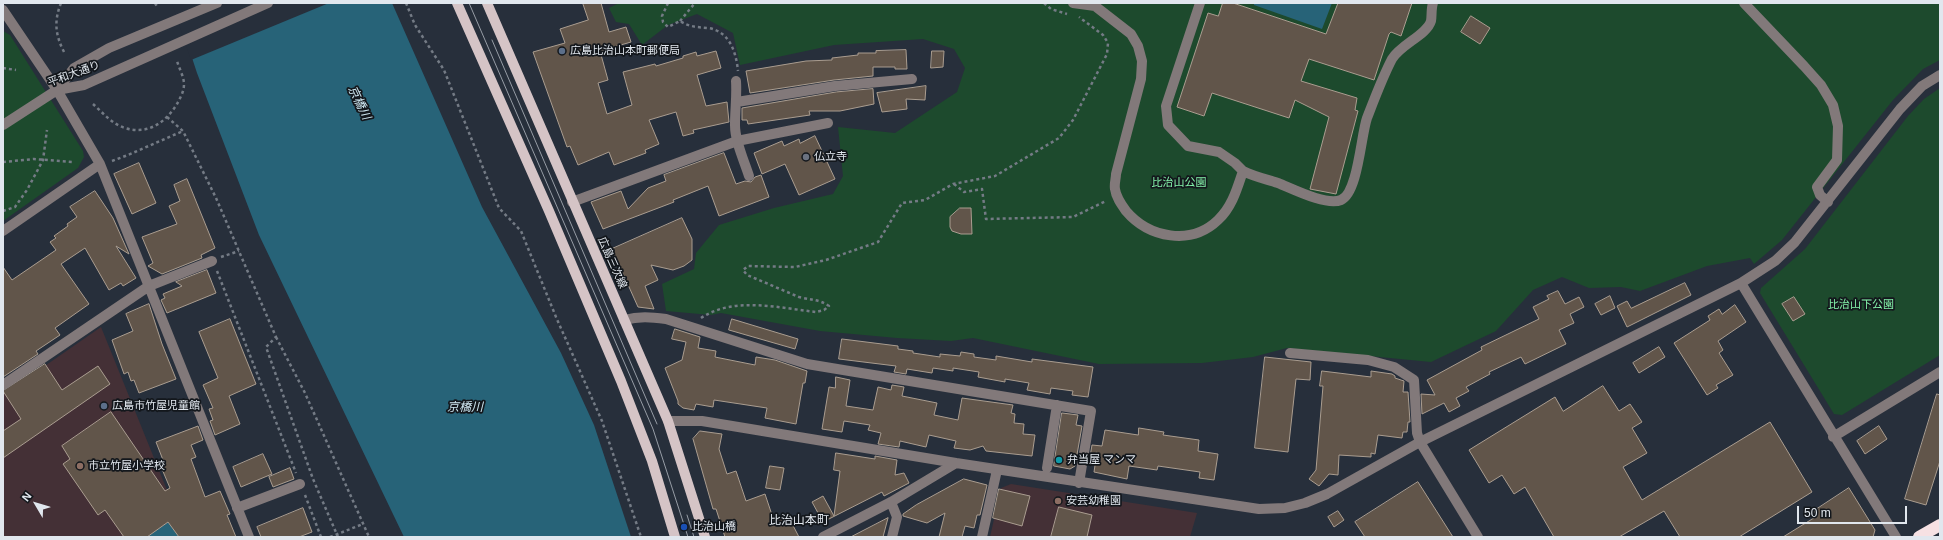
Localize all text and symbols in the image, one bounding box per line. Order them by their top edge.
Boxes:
place label: 広島比治山本町郵便局 [570,44,680,58]
marker: 広島比治山本町郵便局 [557,46,567,56]
street label: 平和大通り [46,58,102,90]
water label: 京橋川 [345,84,373,122]
place label: 仏立寺 [814,150,847,164]
marker: 仏立寺 [801,152,811,162]
park label: 比治山公園 [1152,176,1206,190]
street label: 広島三次線 [595,235,629,291]
park label: 比治山下公園 [1828,298,1894,312]
place label: 広島市竹屋児童館 [112,399,200,413]
marker: 広島市竹屋児童館 [99,401,109,411]
water label: 京橋川 [447,401,483,415]
place label: 弁当屋 マンマ [1067,453,1136,467]
marker: 弁当屋 マンマ [1054,455,1064,465]
place label: 市立竹屋小学校 [88,459,165,473]
marker: 市立竹屋小学校 [75,461,85,471]
north arrow [16,484,56,524]
text: N [19,490,34,503]
place label: 安芸幼稚園 [1066,494,1121,508]
marker: 安芸幼稚園 [1053,496,1063,506]
scale bar [1799,498,1909,524]
text: 50 m [1804,506,1831,520]
district label: 比治山本町 [769,514,829,528]
place label: 比治山橋 [692,520,736,534]
marker: 比治山橋 [679,522,689,532]

